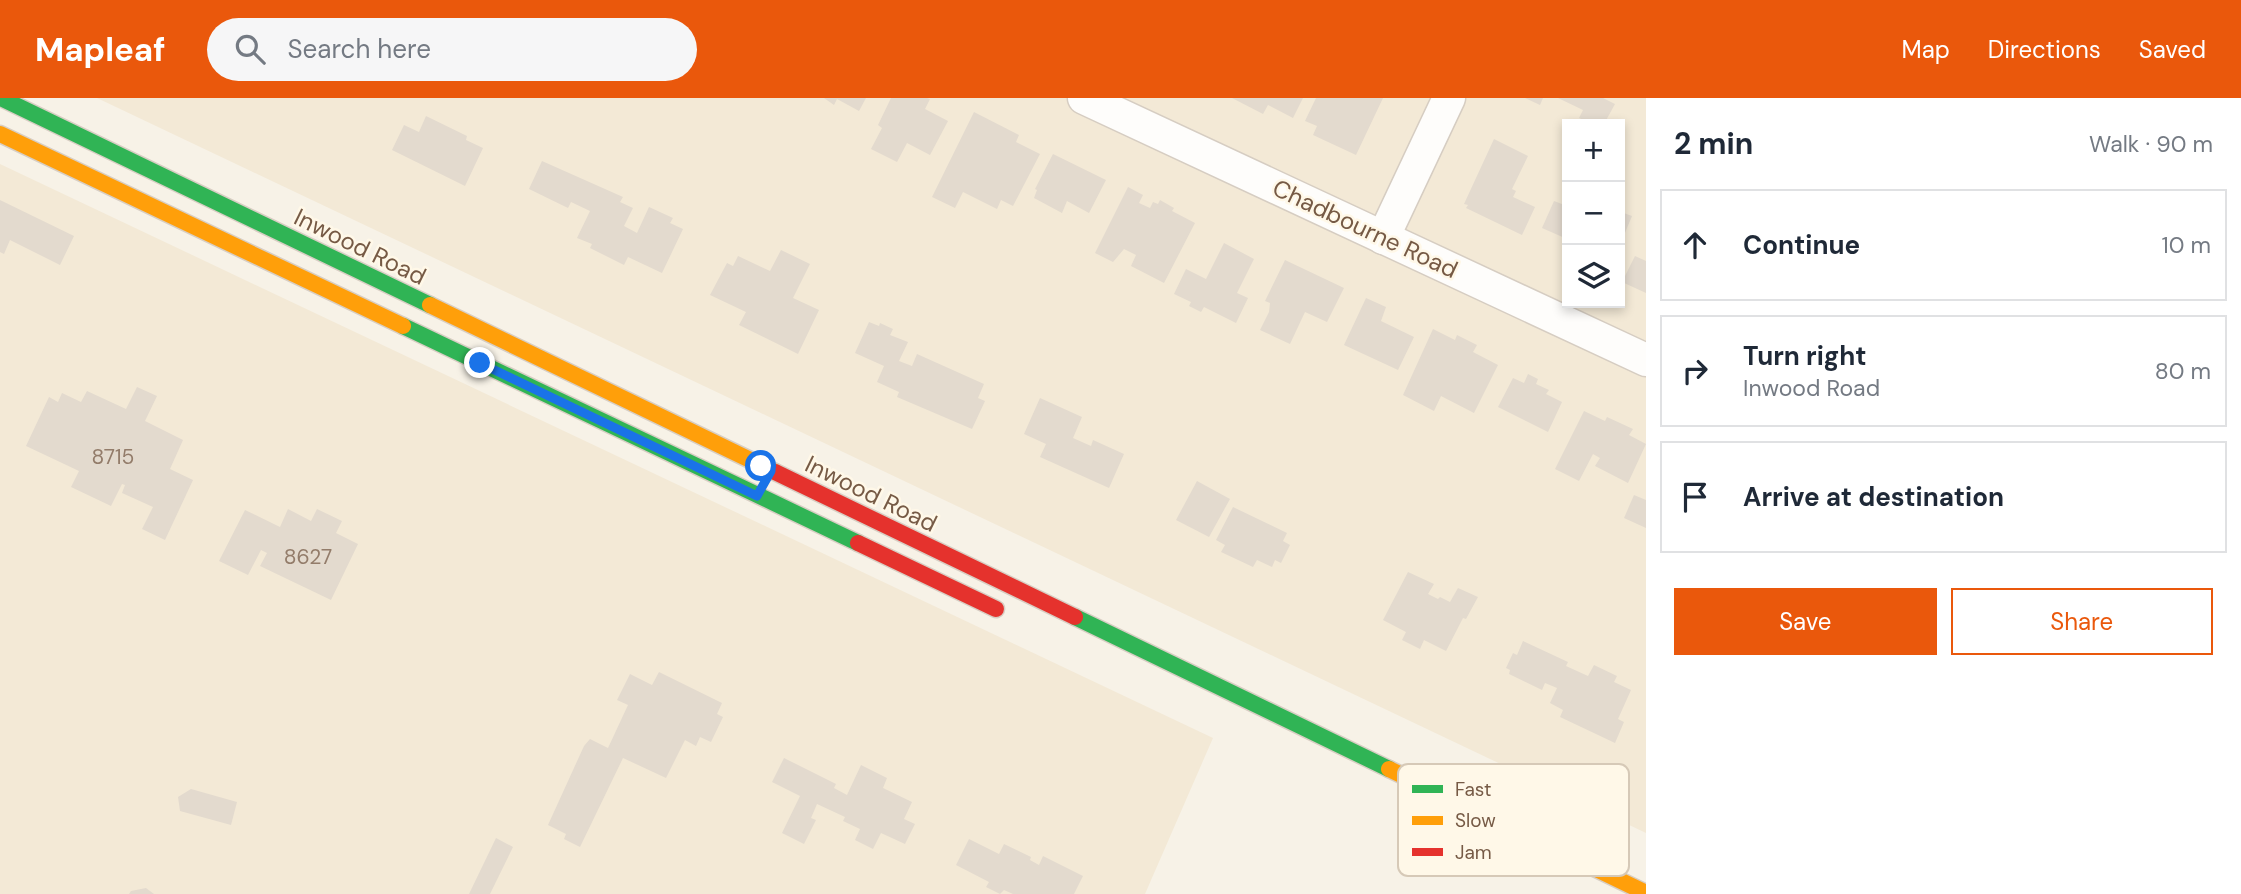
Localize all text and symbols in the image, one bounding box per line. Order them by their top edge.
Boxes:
search box [207,18,697,81]
text: Mapleaf [35,28,165,71]
icon: search [231,30,269,68]
text: Search here [287,32,431,66]
text: Map [1902,34,1950,65]
text: Directions [1988,34,2101,65]
text: Saved [2139,34,2206,65]
map controls [1562,119,1625,308]
button: + [1562,119,1625,182]
text: 2 min [1674,124,1753,163]
text: Walk · 90 m [2089,129,2213,159]
street label: Chadbourne Road [1268,172,1463,285]
button: − [1562,182,1625,245]
street label: Inwood Road [289,201,431,292]
icon: ahead [1676,226,1714,264]
text: Continue [1743,228,1860,262]
text: 10 m [2161,230,2211,260]
button: layers [1562,245,1625,308]
text: Turn right [1743,339,1867,373]
route end [464,347,495,378]
icon: right [1676,352,1714,390]
text: 80 m [2155,356,2211,386]
text: Inwood Road [1743,373,1880,403]
house number: 8715 [92,443,134,471]
street label: Inwood Road [800,448,942,539]
route start [745,450,776,481]
icon: arrive [1676,478,1714,516]
text: Arrive at destination [1743,480,2004,514]
house number: 8627 [284,543,332,571]
button: Save [1674,588,1937,655]
button: Share [1951,588,2213,655]
legend [1398,764,1629,876]
text: Fast [1455,777,1491,802]
text: Slow [1455,808,1496,833]
text: Jam [1455,840,1492,865]

